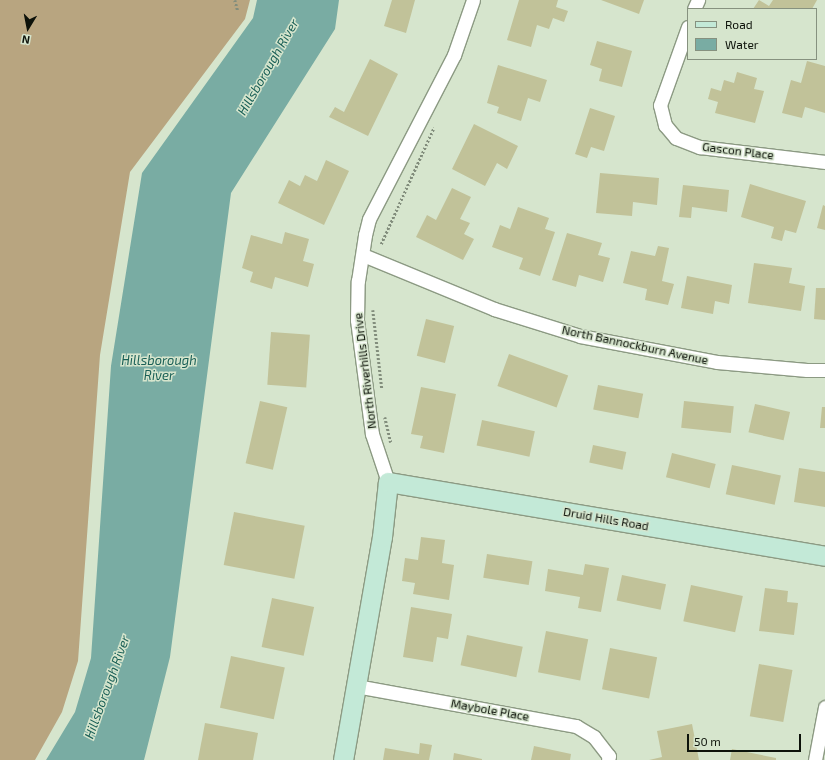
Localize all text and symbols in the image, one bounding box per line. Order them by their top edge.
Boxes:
north arrow [8,8,48,48]
legend [687,8,817,60]
water label: Hillsborough River [234,16,302,118]
text: Road [725,17,753,31]
text: N [21,33,31,47]
text: Water [725,37,759,51]
street label: Gascon Place [701,139,775,163]
street label: North Riverhills Drive [351,312,379,430]
street label: North Bannockburn Avenue [560,322,710,368]
water label: Hillsborough River [121,353,197,384]
street label: Druid Hills Road [562,504,650,534]
water label: Hillsborough River [81,633,133,741]
street label: Maybole Place [450,696,530,724]
scale bar [689,726,803,752]
text: 50 m [694,734,721,748]

